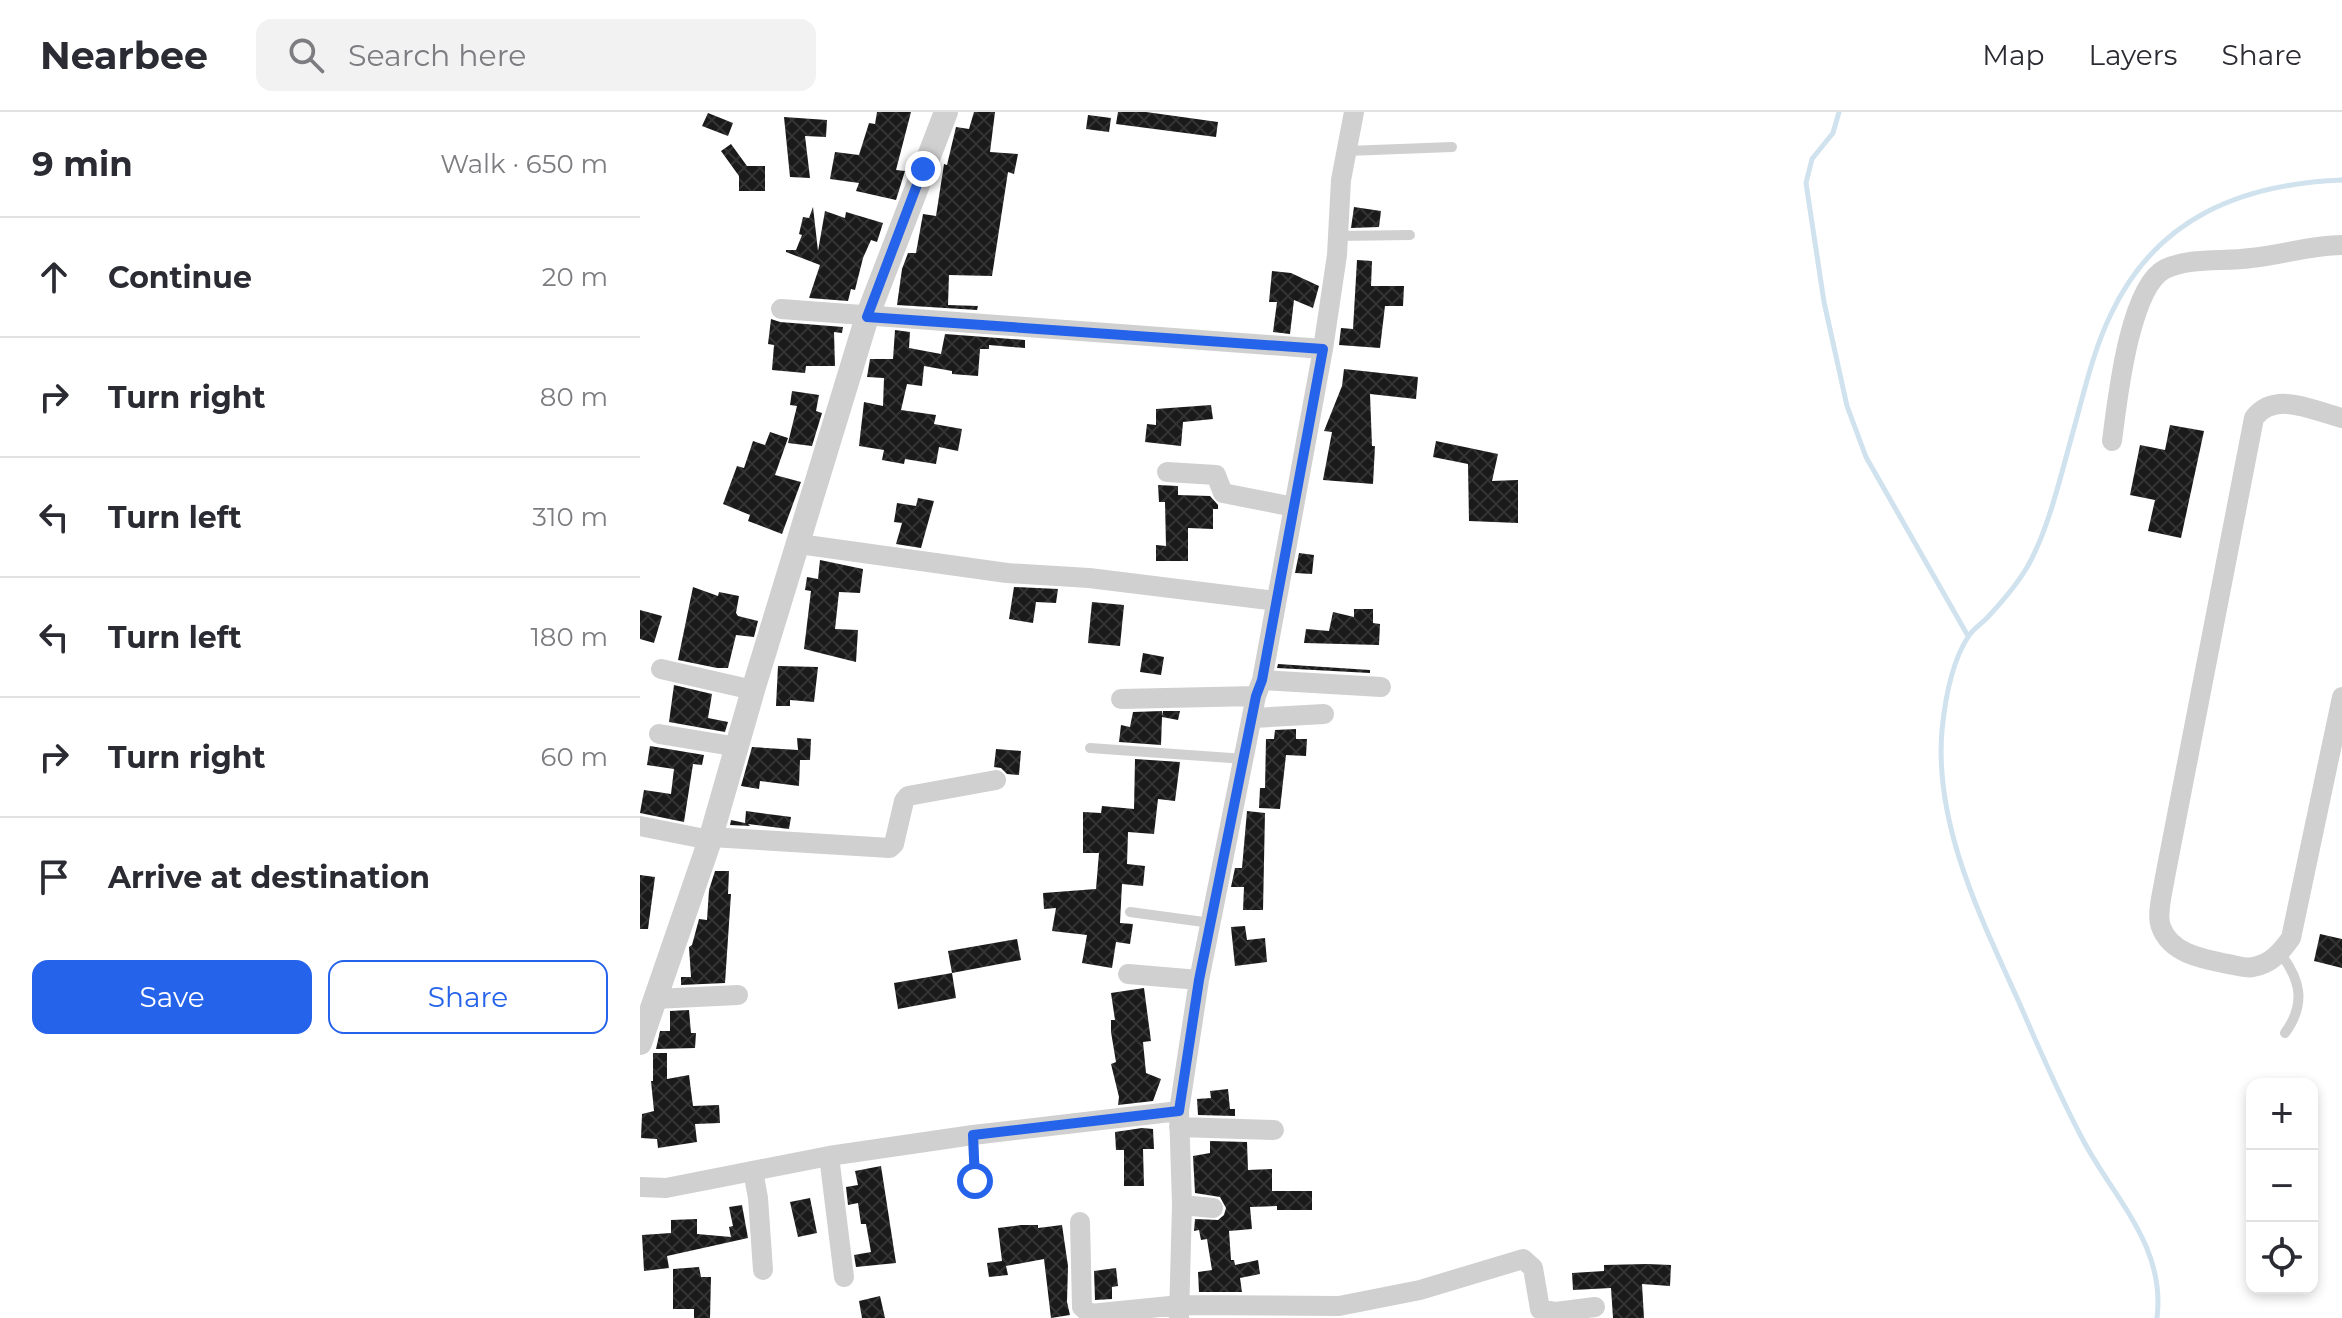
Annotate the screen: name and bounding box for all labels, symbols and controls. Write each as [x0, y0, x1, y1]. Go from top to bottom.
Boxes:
search box [256, 19, 816, 91]
text: Nearbee [40, 32, 208, 79]
icon: search [284, 33, 328, 77]
text: Search here [348, 37, 526, 74]
text: Map [1982, 38, 2045, 72]
text: Layers [2089, 38, 2178, 72]
text: Share [2222, 38, 2302, 72]
text: 9 min [32, 143, 133, 185]
text: Walk · 650 m [440, 148, 608, 180]
route end [905, 151, 941, 187]
icon: ahead [32, 255, 76, 299]
text: Continue [108, 259, 252, 296]
text: 20 m [542, 261, 608, 293]
icon: right [32, 375, 76, 419]
text: Turn right [108, 379, 265, 416]
text: 80 m [540, 381, 608, 413]
icon: left [32, 495, 76, 539]
text: Turn left [108, 499, 241, 536]
text: 310 m [532, 501, 608, 533]
icon: left [32, 615, 76, 659]
text: Turn left [108, 619, 241, 656]
text: 180 m [530, 621, 608, 653]
icon: right [32, 735, 76, 779]
text: Turn right [108, 739, 265, 776]
text: 60 m [541, 741, 608, 773]
icon: arrive [32, 855, 76, 899]
text: Arrive at destination [108, 859, 430, 896]
button: Save [32, 960, 312, 1034]
button: Share [328, 960, 608, 1034]
map controls [2246, 1078, 2318, 1294]
button: + [2246, 1078, 2318, 1150]
button: − [2246, 1150, 2318, 1222]
route start [957, 1163, 993, 1199]
button: locate [2246, 1222, 2318, 1294]

